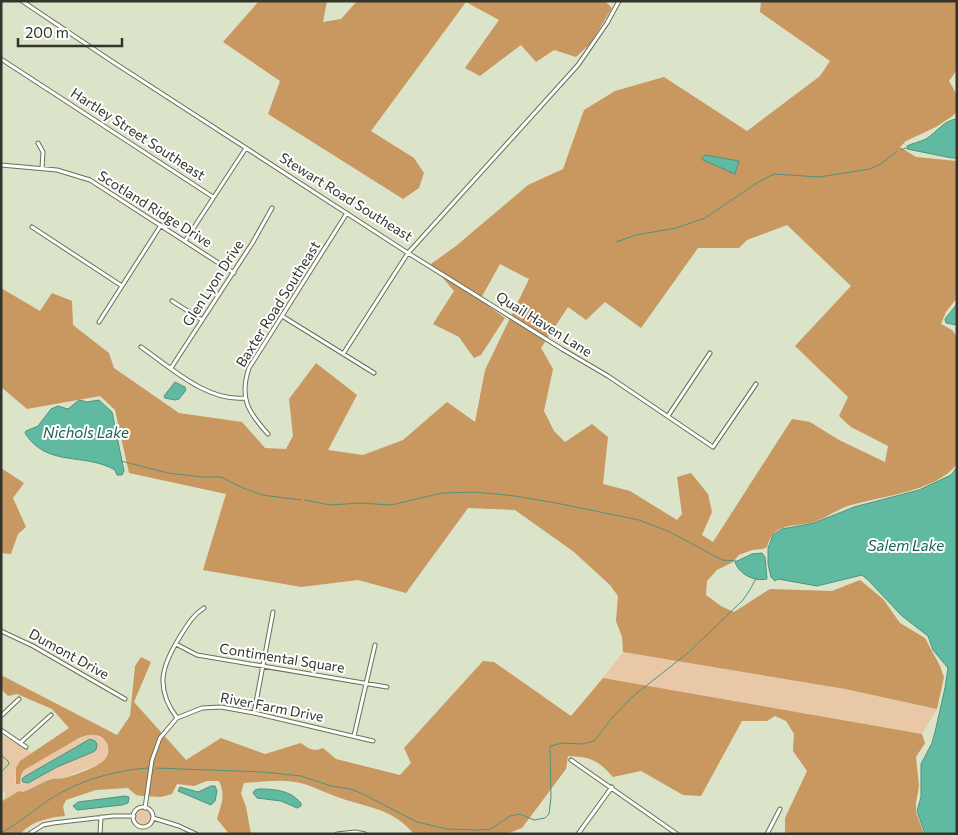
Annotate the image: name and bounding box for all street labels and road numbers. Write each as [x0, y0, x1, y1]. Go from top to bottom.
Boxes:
street label: Hartley Street Southeast [68, 84, 209, 184]
street label: Stewart Road Southeast [277, 149, 416, 245]
street label: Scotland Ridge Drive [95, 167, 215, 251]
street label: Glen Lyon Drive [178, 236, 247, 329]
street label: Baxter Road Southeast [232, 237, 323, 370]
street label: Quail Haven Lane [493, 287, 595, 360]
street label: Dumont Drive [26, 625, 112, 683]
street label: Contimental Square [218, 639, 346, 676]
street label: River Farm Drive [219, 688, 325, 725]

